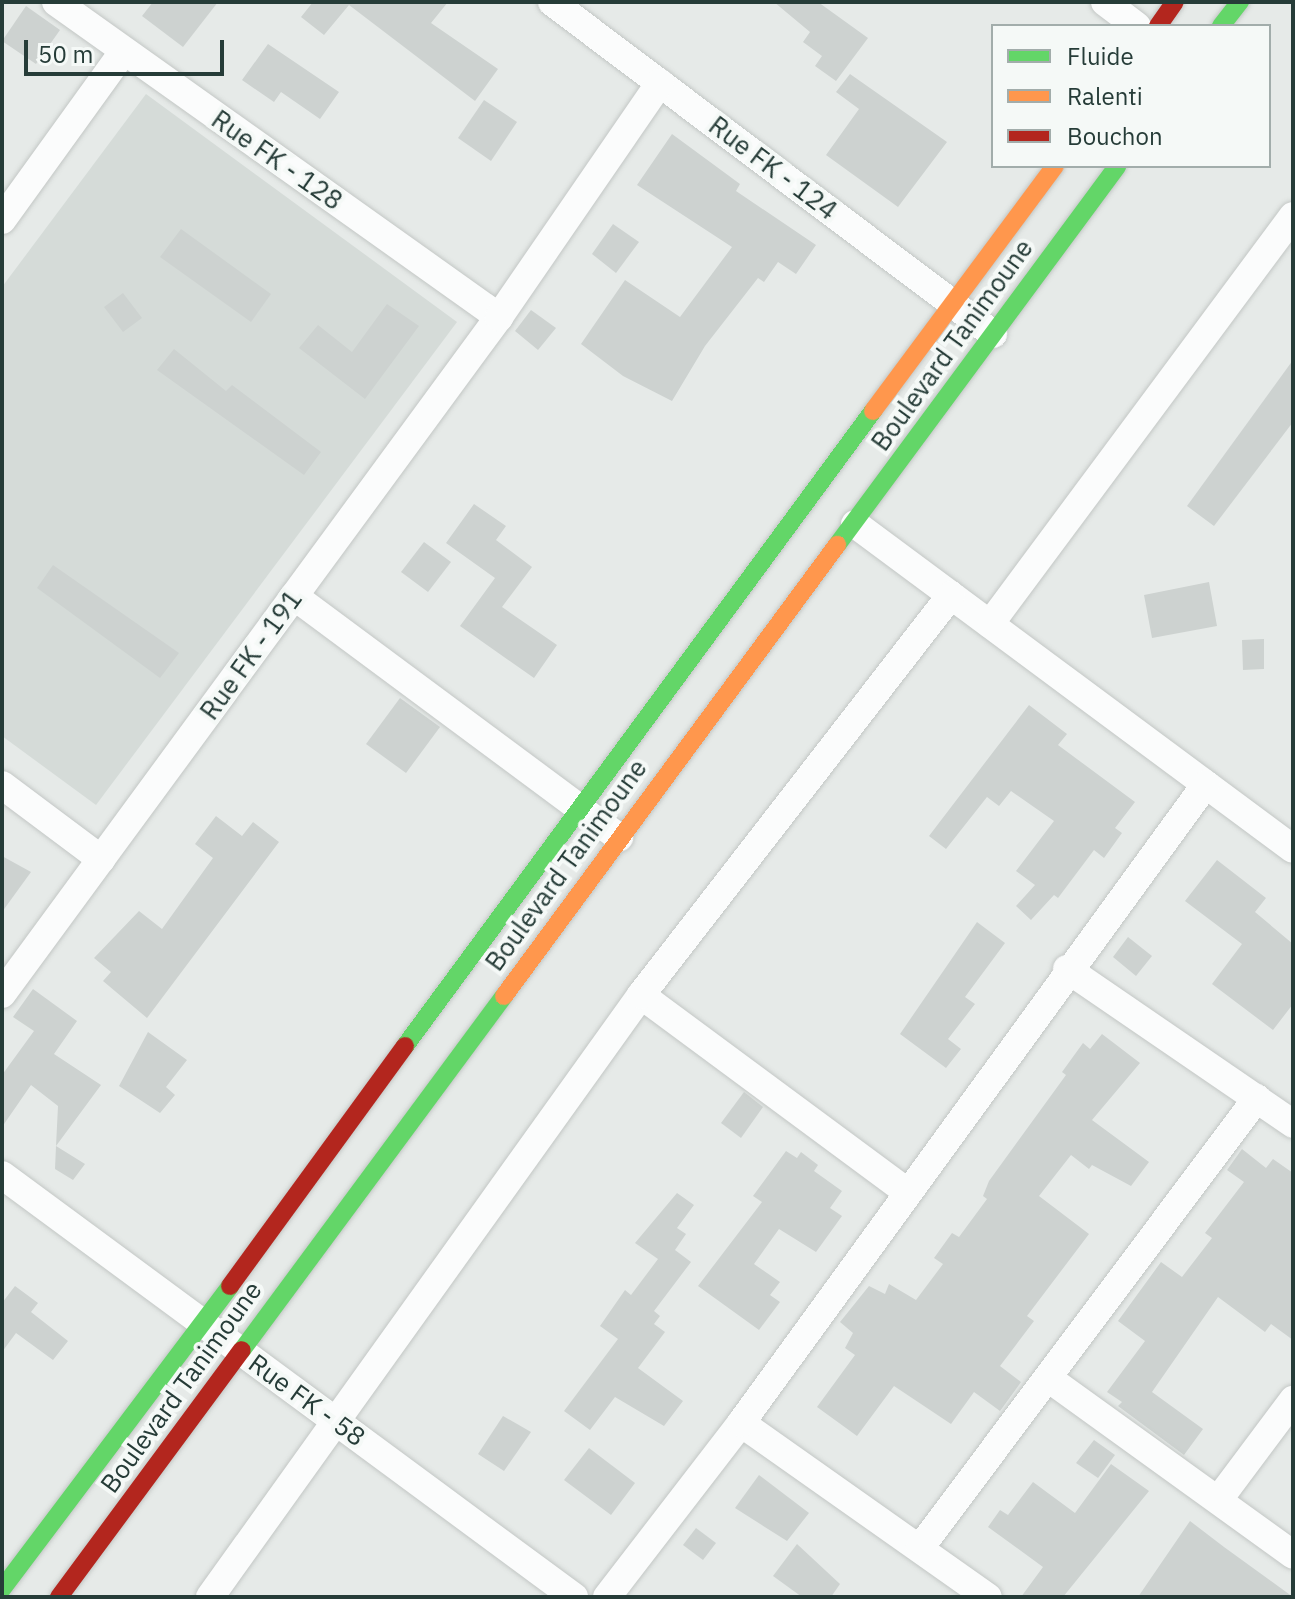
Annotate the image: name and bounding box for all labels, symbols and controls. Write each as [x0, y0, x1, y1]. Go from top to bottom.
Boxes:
scale bar [28, 24, 228, 74]
legend [991, 24, 1271, 168]
text: 50 m [38, 38, 93, 70]
text: Fluide [1067, 40, 1134, 72]
text: Ralenti [1067, 80, 1143, 112]
street label: Rue FK - 128 [206, 104, 348, 216]
street label: Rue FK - 124 [703, 110, 843, 226]
text: Bouchon [1067, 120, 1163, 152]
street label: Boulevard Tanimoune [865, 233, 1039, 457]
street label: Rue FK - 191 [194, 584, 308, 726]
street label: Boulevard Tanimoune [479, 753, 653, 977]
street label: Boulevard Tanimoune [94, 1275, 268, 1499]
street label: Rue FK - 58 [243, 1347, 371, 1453]

